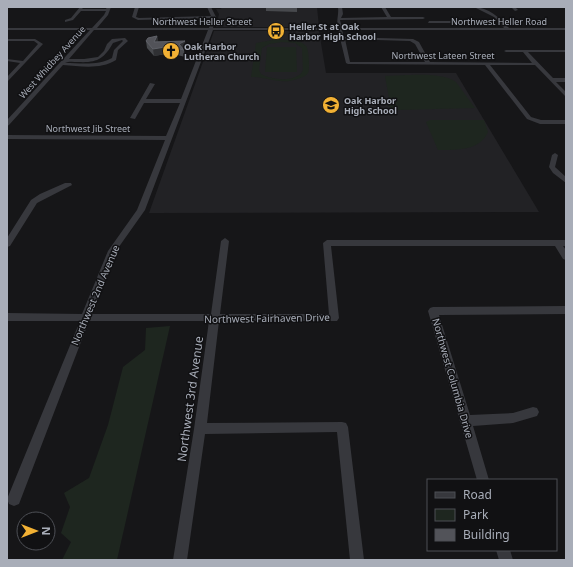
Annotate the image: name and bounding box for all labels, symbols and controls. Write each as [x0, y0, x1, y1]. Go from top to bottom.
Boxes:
street label: Northwest Heller Street [152, 15, 253, 28]
street label: Northwest Heller Road [451, 15, 547, 28]
place label: Heller St at Oak Harbor High School [289, 20, 376, 43]
bus stop icon: Heller St at Oak Harbor High School [266, 21, 286, 41]
street label: West Whidbey Avenue [16, 23, 88, 101]
place label: Oak Harbor Lutheran Church [184, 40, 259, 63]
church icon: Oak Harbor Lutheran Church [161, 41, 181, 61]
street label: Northwest Lateen Street [391, 49, 495, 62]
place label: Oak Harbor High School [344, 94, 397, 117]
school or university icon: Oak Harbor High School [321, 95, 341, 115]
street label: Northwest Jib Street [46, 122, 131, 135]
street label: Northwest 2nd Avenue [67, 242, 123, 347]
street label: Northwest Fairhaven Drive [204, 310, 330, 326]
street label: Northwest Columbia Drive [429, 316, 477, 440]
street label: Northwest 3rd Avenue [173, 335, 207, 463]
legend [427, 479, 557, 551]
text: Road [463, 486, 492, 503]
text: Park [463, 506, 489, 523]
north arrow [16, 511, 56, 551]
text: Building [463, 526, 510, 543]
text: N [39, 527, 54, 535]

